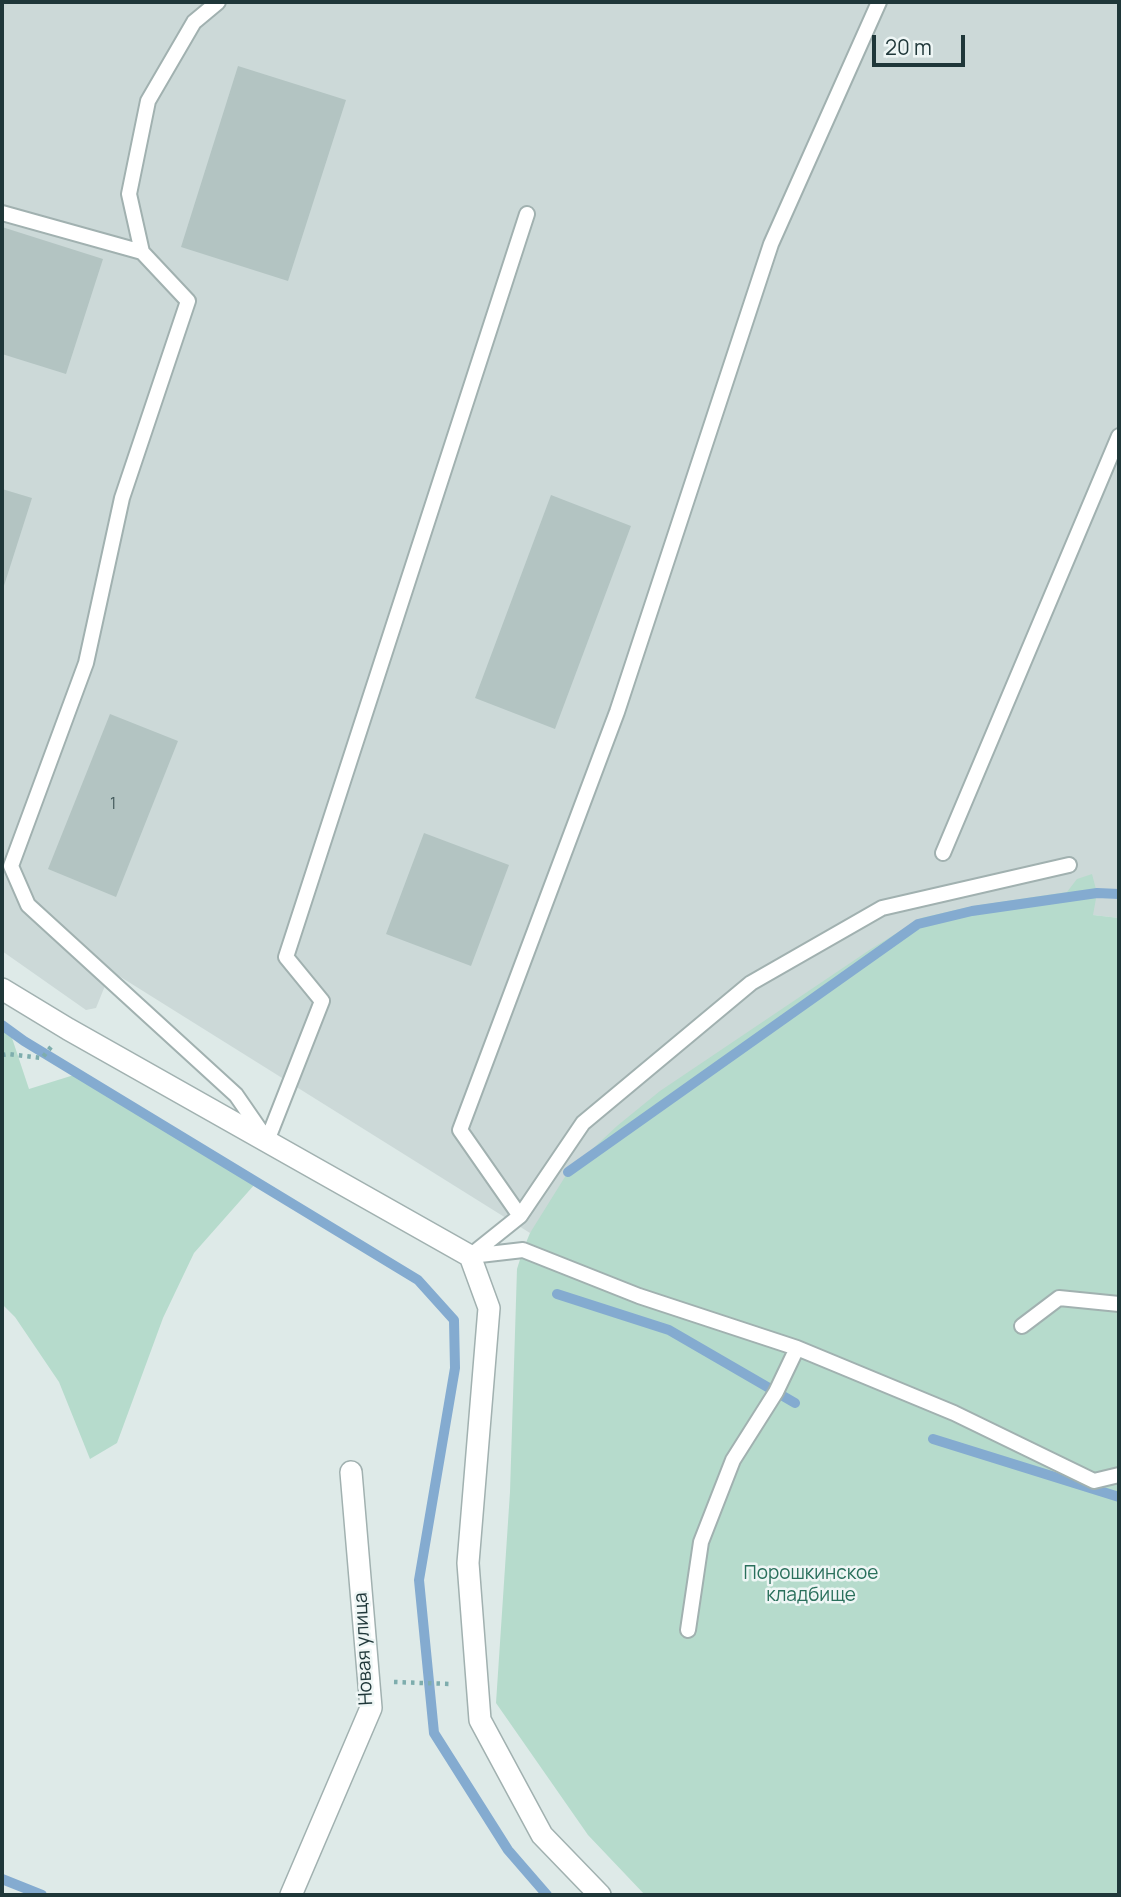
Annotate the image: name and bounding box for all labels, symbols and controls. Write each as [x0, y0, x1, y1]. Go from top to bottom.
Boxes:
scale bar [876, 21, 969, 65]
text: 20 m [885, 33, 932, 61]
house number: 1 [110, 795, 116, 815]
park label: Порошкинское кладбище [744, 1563, 878, 1607]
street label: Новая улица [350, 1592, 378, 1706]

